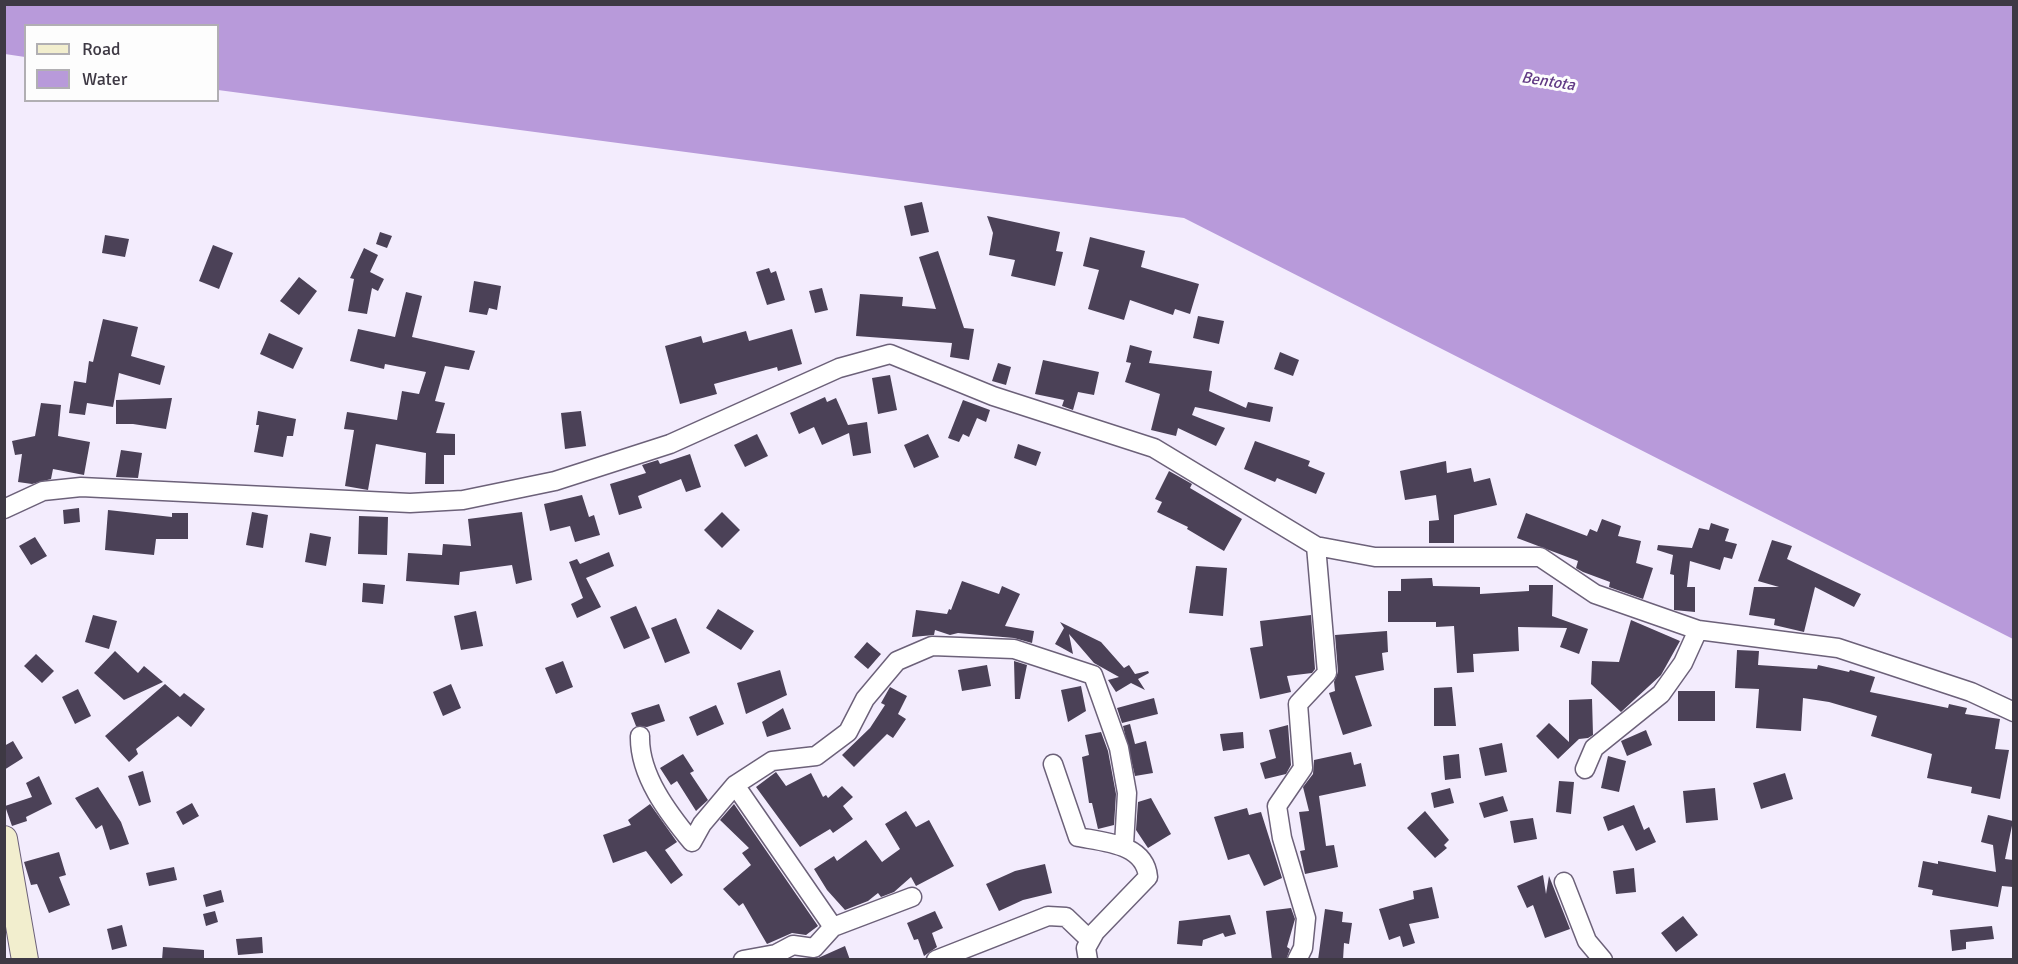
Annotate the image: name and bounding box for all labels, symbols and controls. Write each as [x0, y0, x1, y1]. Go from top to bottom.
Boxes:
legend [24, 24, 219, 102]
text: Road [82, 38, 121, 60]
text: Water [82, 68, 127, 90]
water label: Bentota [1520, 68, 1576, 96]

